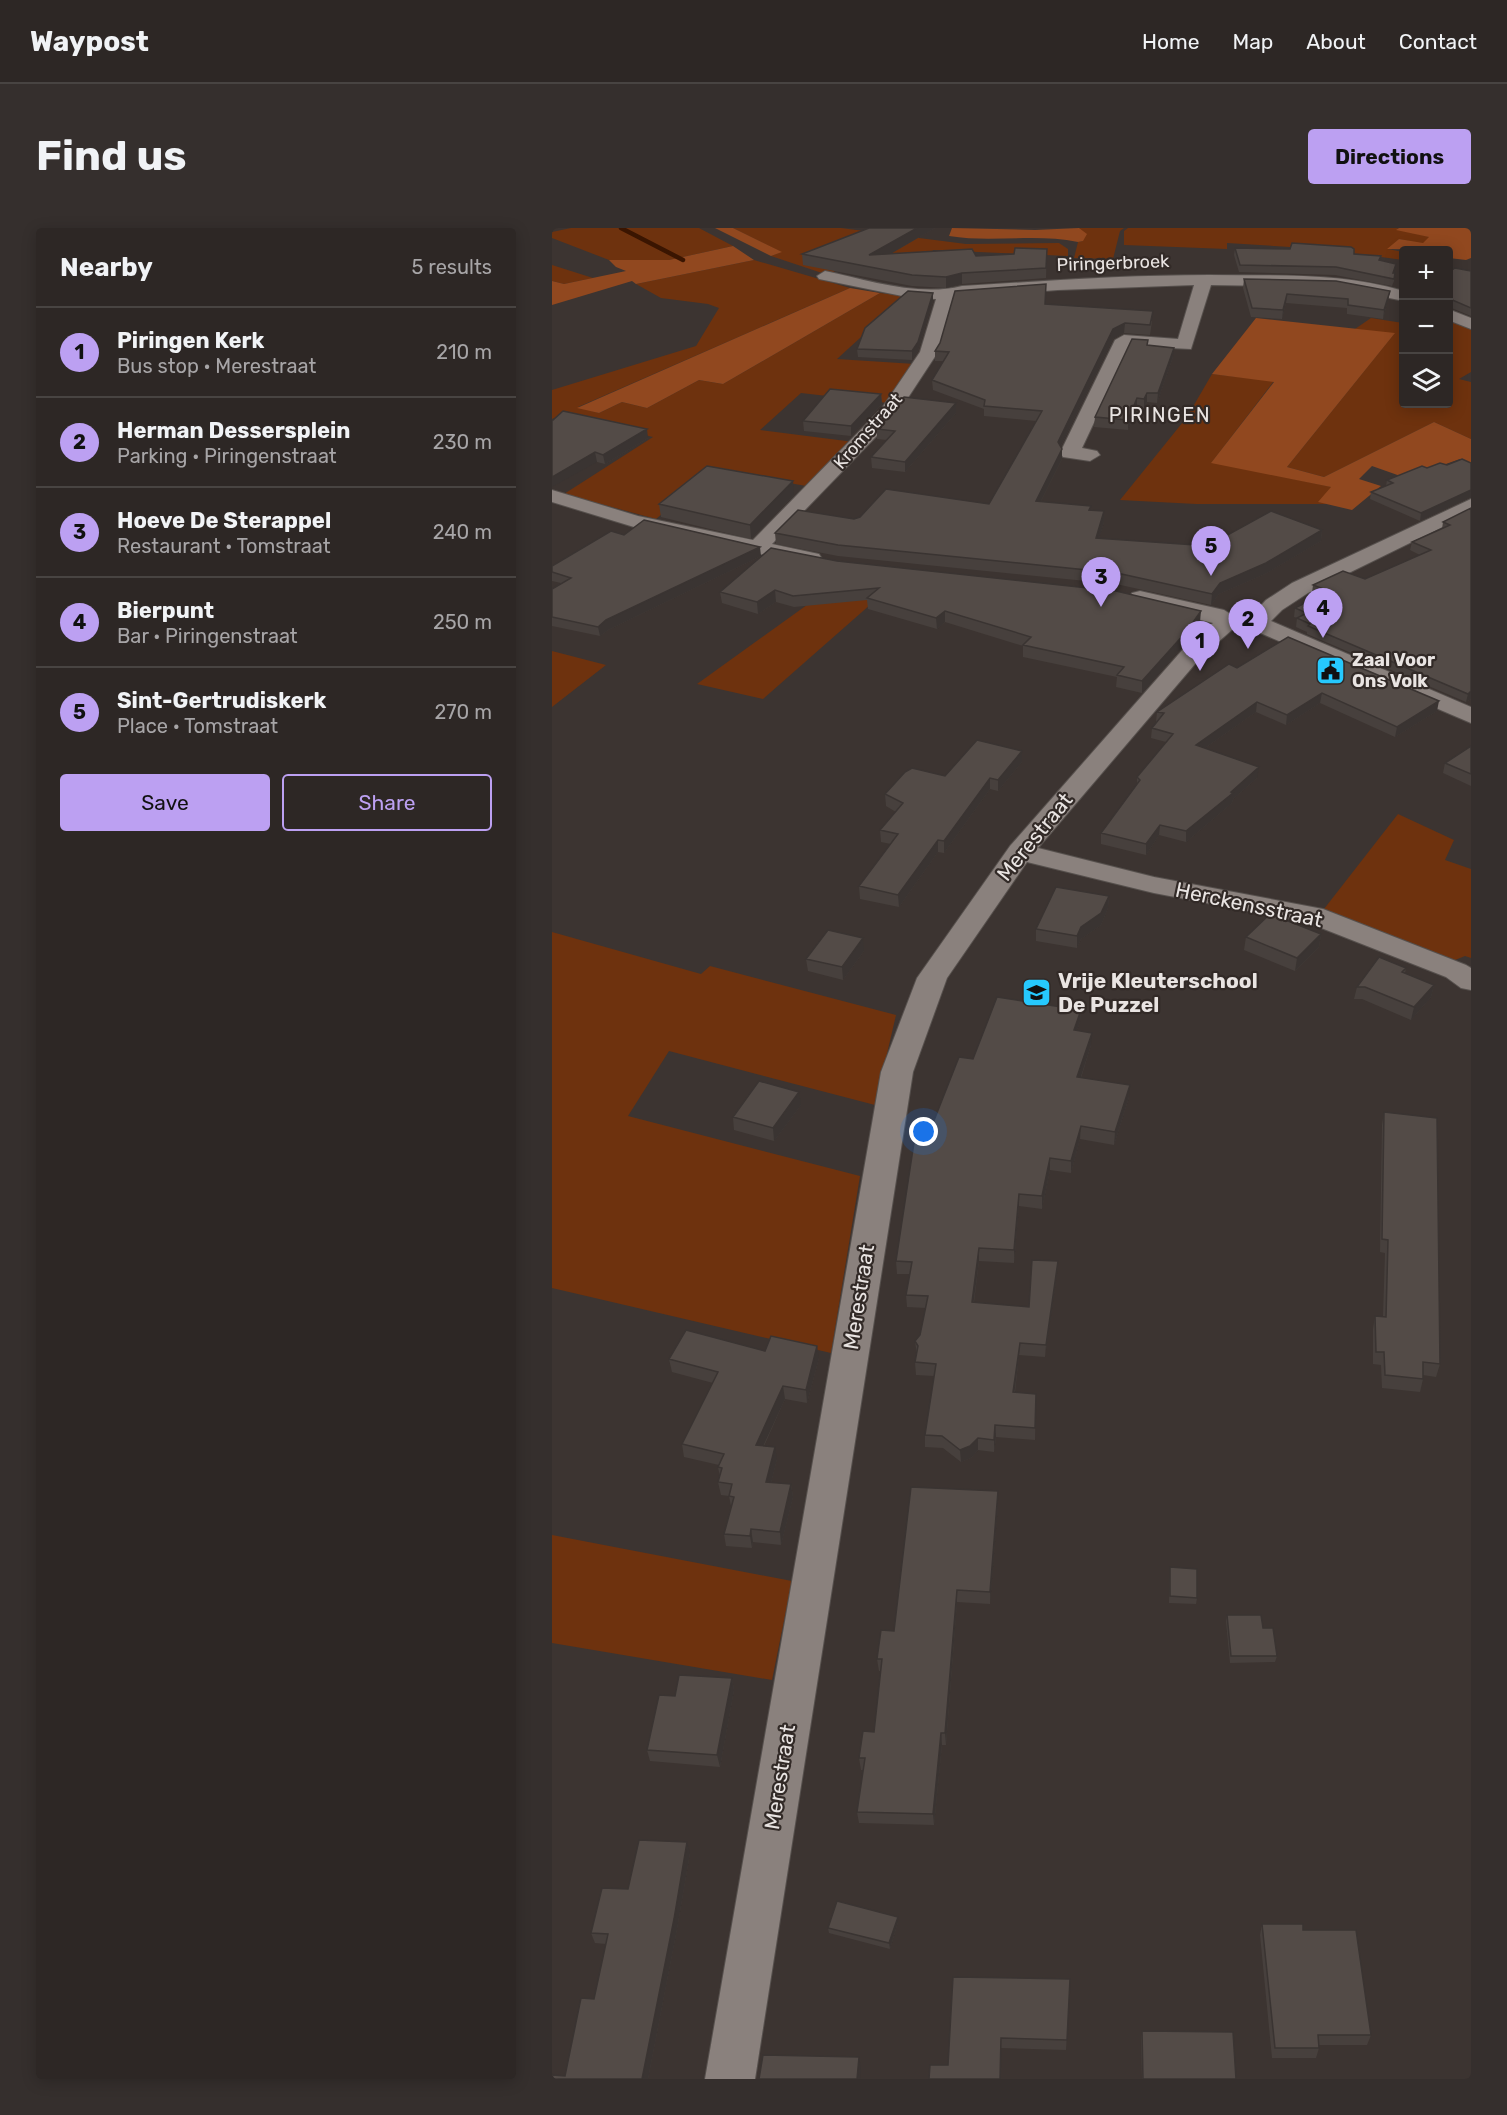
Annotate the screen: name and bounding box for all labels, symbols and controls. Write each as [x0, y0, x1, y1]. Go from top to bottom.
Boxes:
text: Waypost [30, 25, 149, 58]
text: Home [1142, 29, 1199, 54]
text: Map [1232, 29, 1273, 54]
text: About [1306, 29, 1366, 54]
text: Contact [1399, 29, 1477, 54]
button: Directions [1308, 129, 1471, 184]
text: Find us [36, 131, 187, 181]
map controls [1399, 246, 1453, 408]
button: + [1399, 246, 1453, 300]
street label: Piringerbroek [1056, 250, 1170, 276]
text: Nearby [60, 252, 153, 283]
text: 5 results [411, 255, 492, 279]
button: − [1399, 300, 1453, 354]
text: Piringen Kerk [117, 327, 264, 354]
text: 1 [75, 340, 84, 364]
text: 210 m [436, 340, 492, 364]
text: Bus stop · Merestraat [117, 354, 316, 378]
button: layers [1399, 354, 1453, 408]
street label: Kromstraat [829, 388, 907, 474]
district label: PIRINGEN [1109, 403, 1211, 427]
text: Herman Dessersplein [117, 417, 350, 444]
text: 2 [73, 430, 86, 454]
text: 230 m [433, 430, 492, 454]
text: Parking · Piringenstraat [117, 444, 337, 468]
text: Hoeve De Sterappel [117, 507, 331, 534]
text: 3 [73, 520, 86, 544]
text: 240 m [433, 520, 492, 544]
pin: 5 [1192, 526, 1230, 576]
text: Restaurant · Tomstraat [117, 534, 331, 558]
pin: 3 [1082, 558, 1120, 607]
pin: 4 [1304, 588, 1342, 638]
text: Bierpunt [117, 597, 214, 624]
pin: 2 [1228, 600, 1268, 649]
text: 4 [73, 610, 86, 634]
text: 250 m [433, 610, 492, 634]
pin: 1 [1180, 622, 1220, 671]
text: Bar · Piringenstraat [117, 624, 298, 648]
place label: Zaal Voor Ons Volk [1352, 649, 1435, 692]
public building icon: Zaal Voor Ons Volk [1315, 654, 1347, 686]
text: Sint-Gertrudiskerk [117, 687, 326, 714]
text: 5 [73, 700, 86, 724]
text: 270 m [435, 700, 492, 724]
text: Place · Tomstraat [117, 714, 278, 738]
button: Save [60, 774, 270, 831]
button: Share [282, 774, 492, 831]
street label: Merestraat [992, 788, 1078, 886]
street label: Herckensstraat [1173, 877, 1325, 932]
place label: Vrije Kleuterschool De Puzzel [1058, 968, 1258, 1017]
school or university icon: Vrije Kleuterschool De Puzzel [1021, 977, 1053, 1009]
your location [909, 1117, 938, 1146]
street label: Merestraat [838, 1243, 879, 1351]
street label: Merestraat [759, 1723, 800, 1831]

